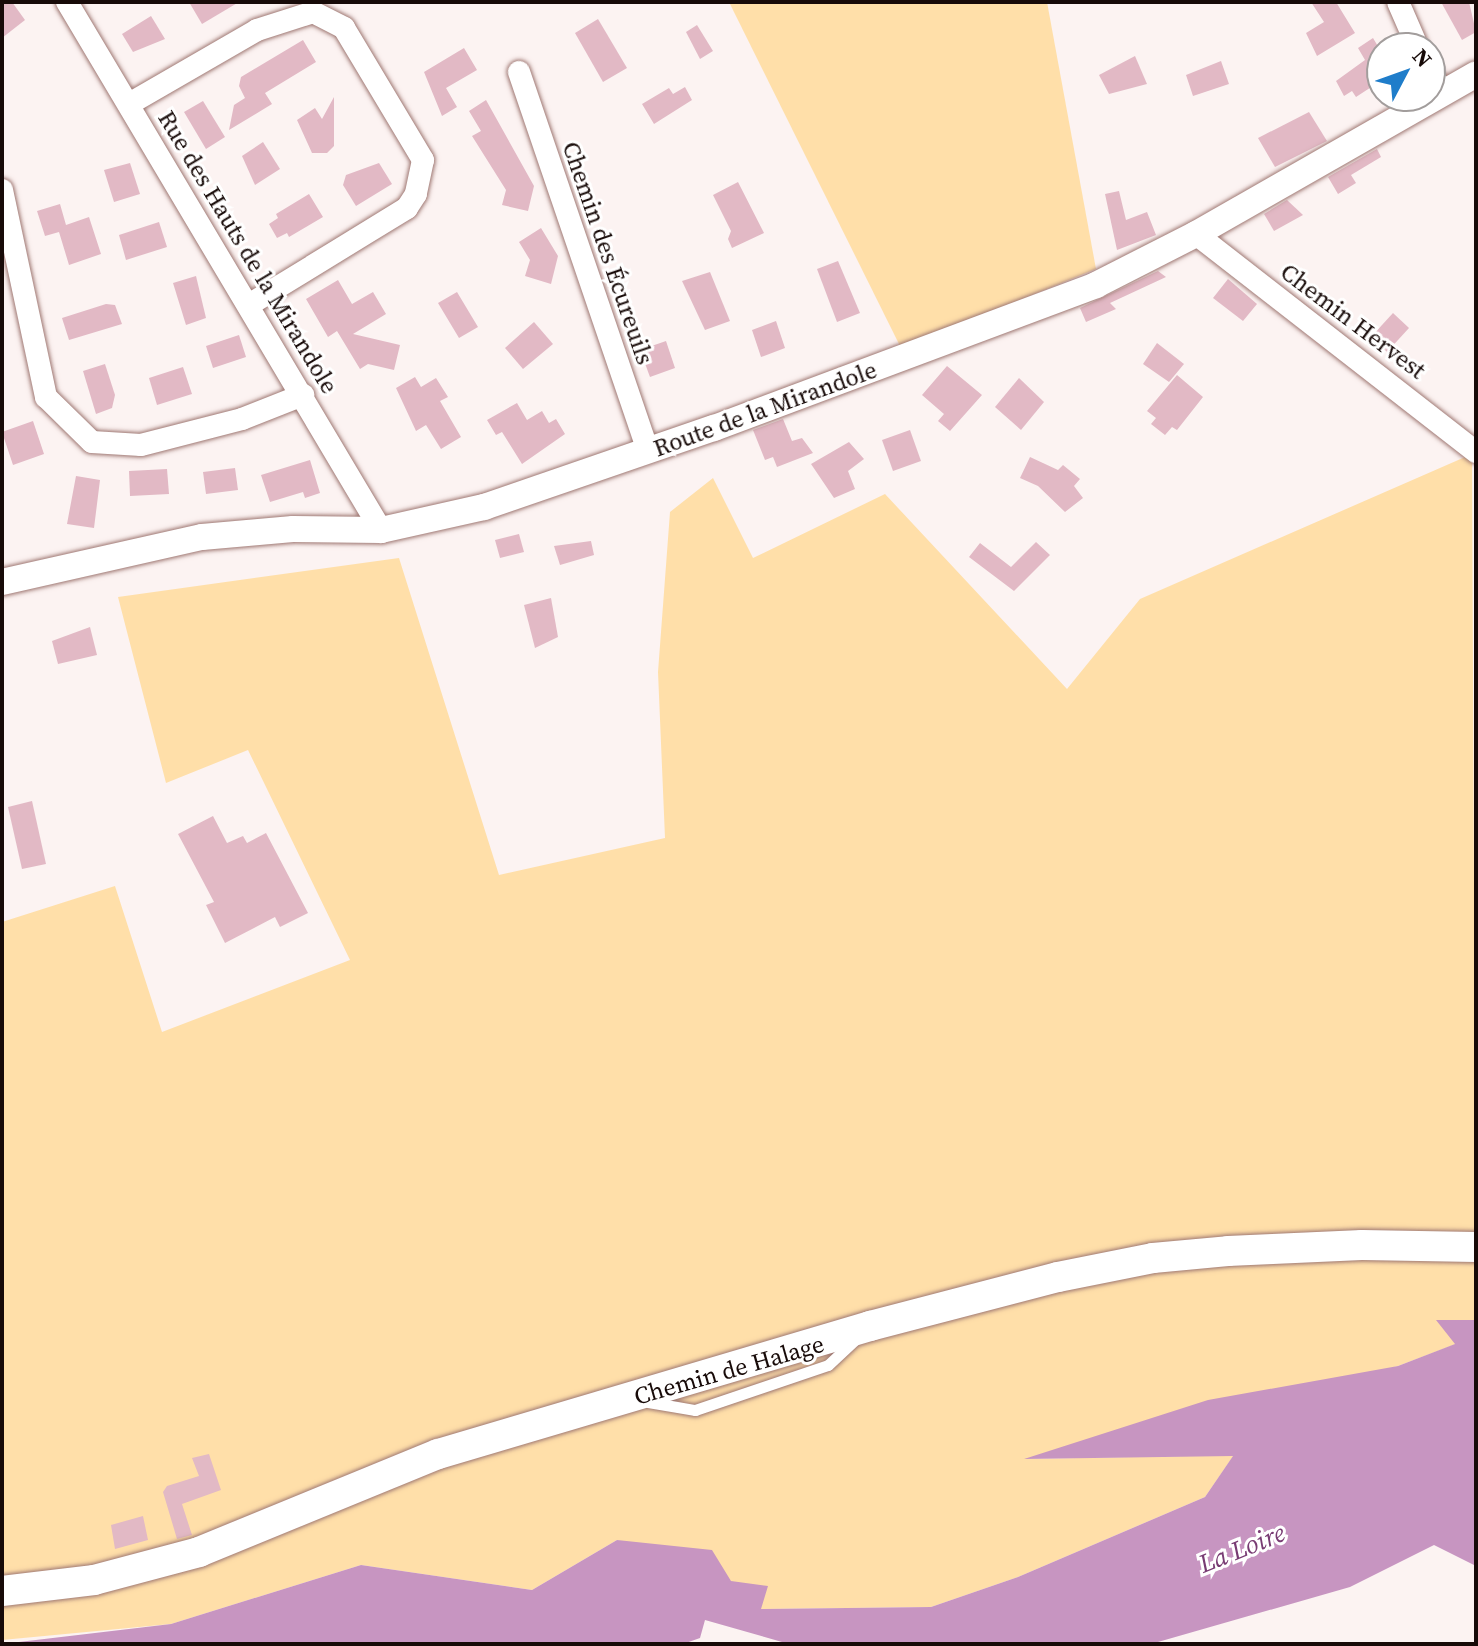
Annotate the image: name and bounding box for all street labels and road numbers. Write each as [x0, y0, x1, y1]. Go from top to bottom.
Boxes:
street label: Rue des Hauts de la Mirandole [152, 105, 344, 399]
street label: Chemin des Écureuils [556, 138, 660, 368]
street label: Chemin Hervest [1275, 257, 1431, 385]
street label: Route de la Mirandole [649, 355, 881, 463]
street label: Chemin de Halage [631, 1329, 827, 1411]

